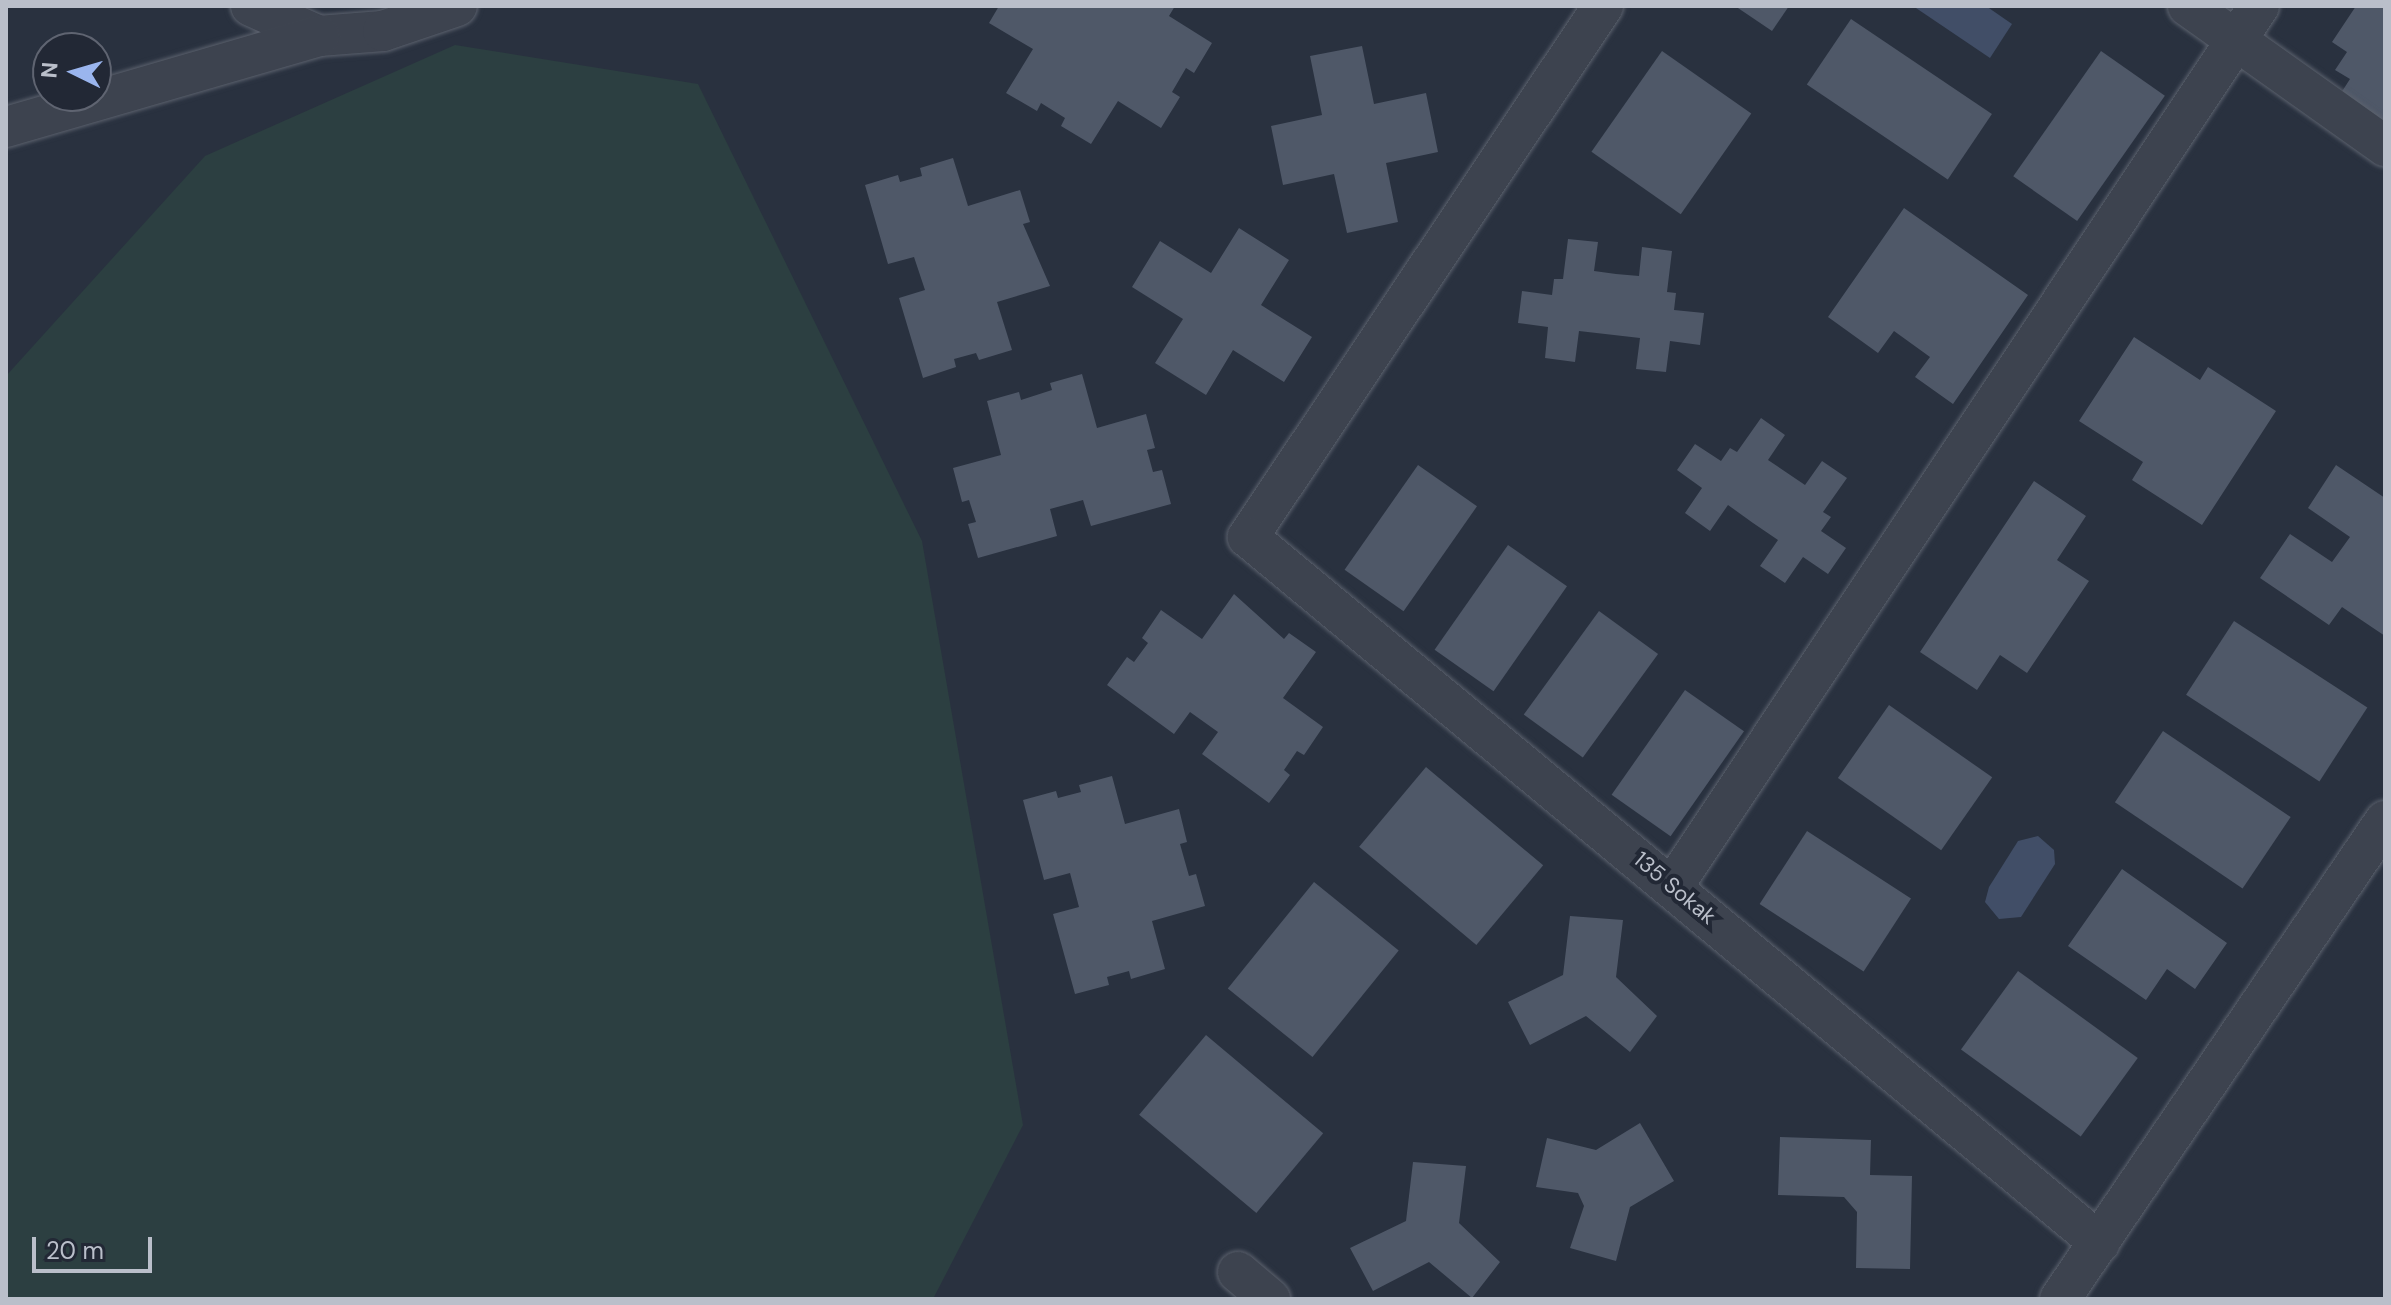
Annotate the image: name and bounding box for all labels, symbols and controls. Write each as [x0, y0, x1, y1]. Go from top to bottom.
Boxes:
north arrow [32, 32, 112, 112]
text: N [34, 61, 65, 79]
street label: 135 Sokak [1629, 846, 1721, 930]
scale bar [36, 1221, 156, 1271]
text: 20 m [46, 1235, 104, 1266]

